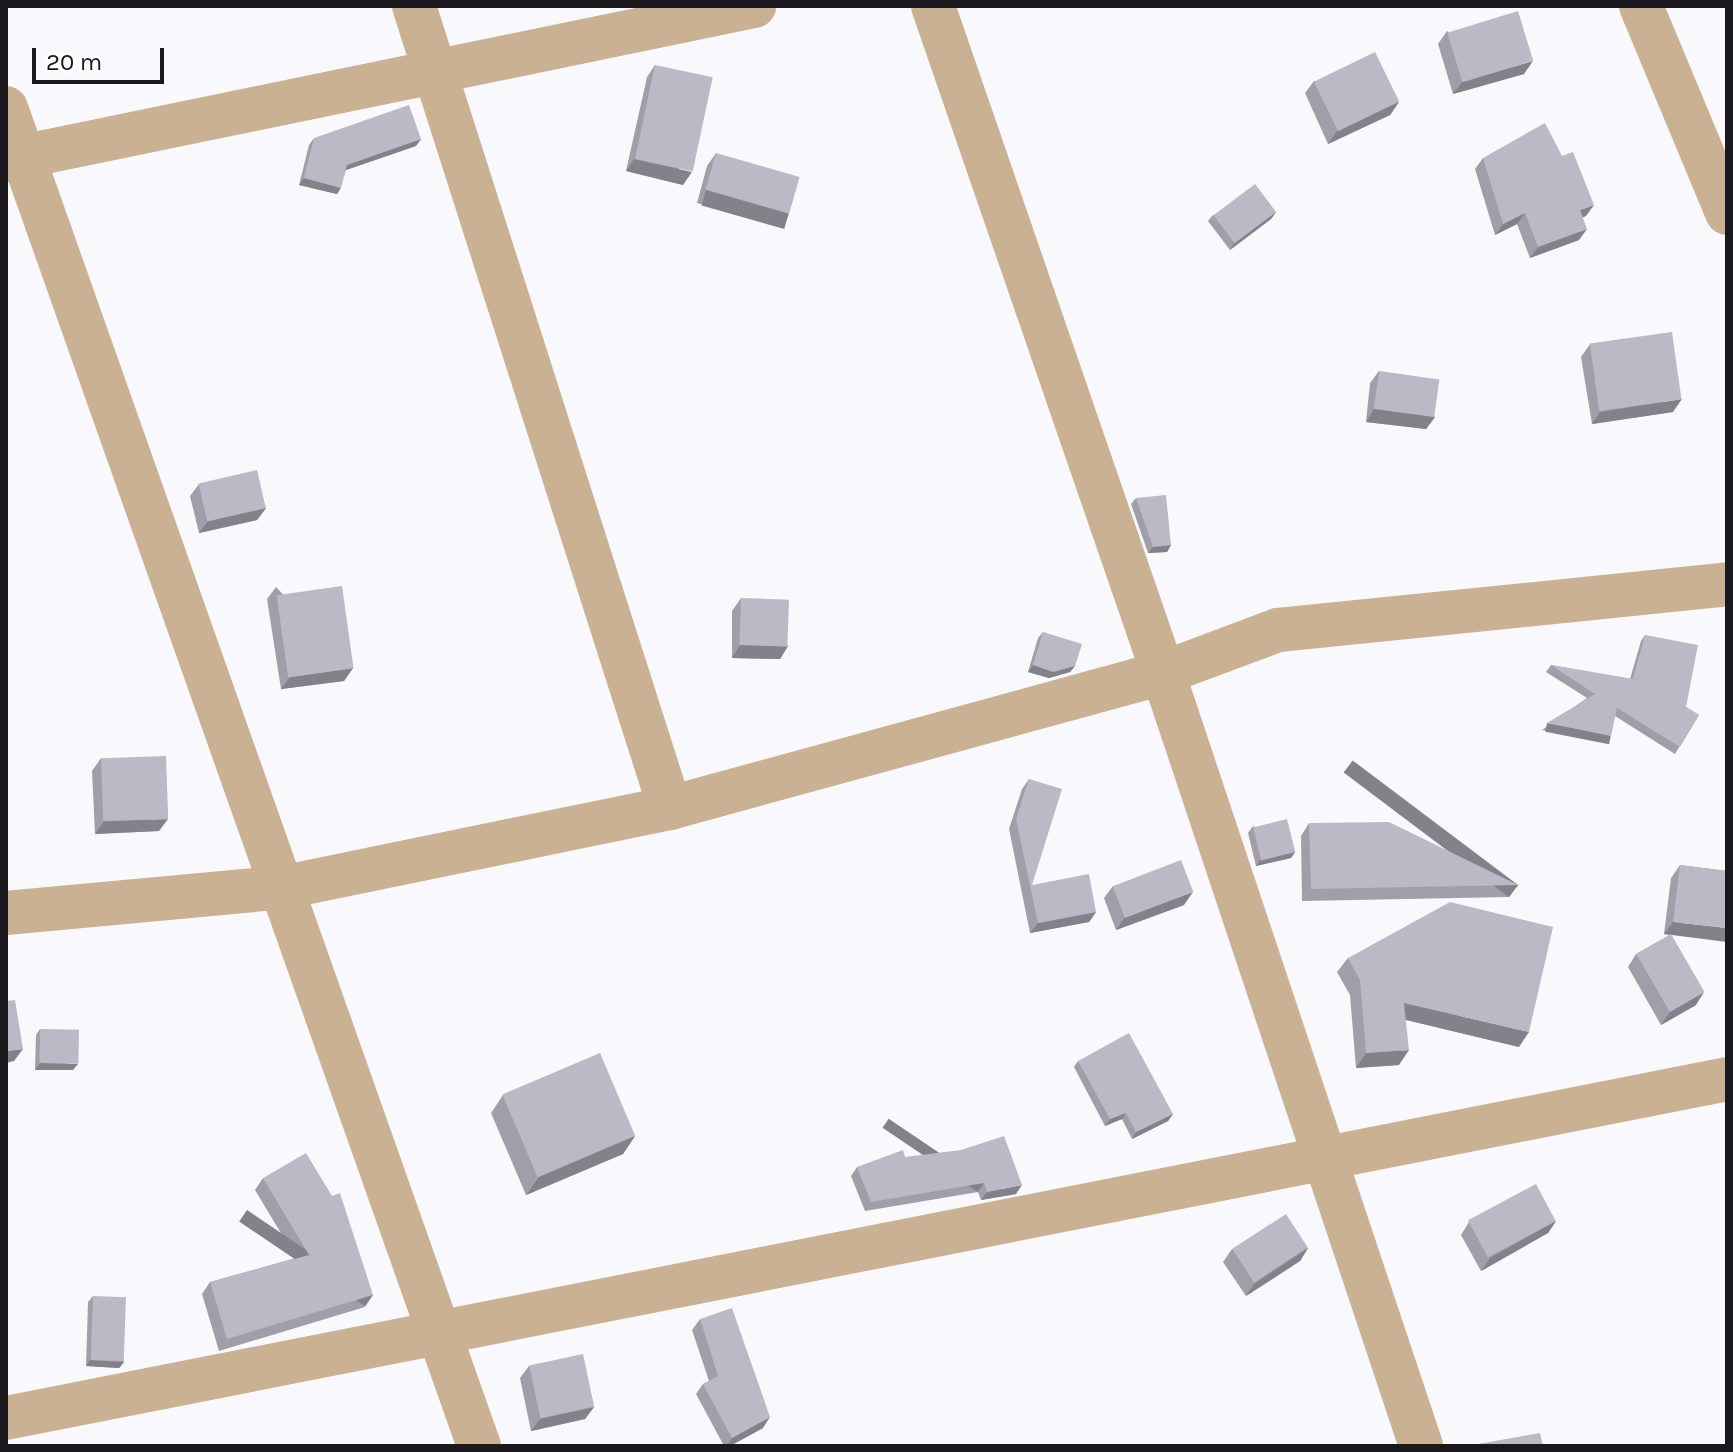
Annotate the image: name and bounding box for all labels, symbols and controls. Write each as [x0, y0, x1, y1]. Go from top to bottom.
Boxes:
scale bar [36, 32, 168, 82]
text: 20 m [46, 48, 102, 76]

